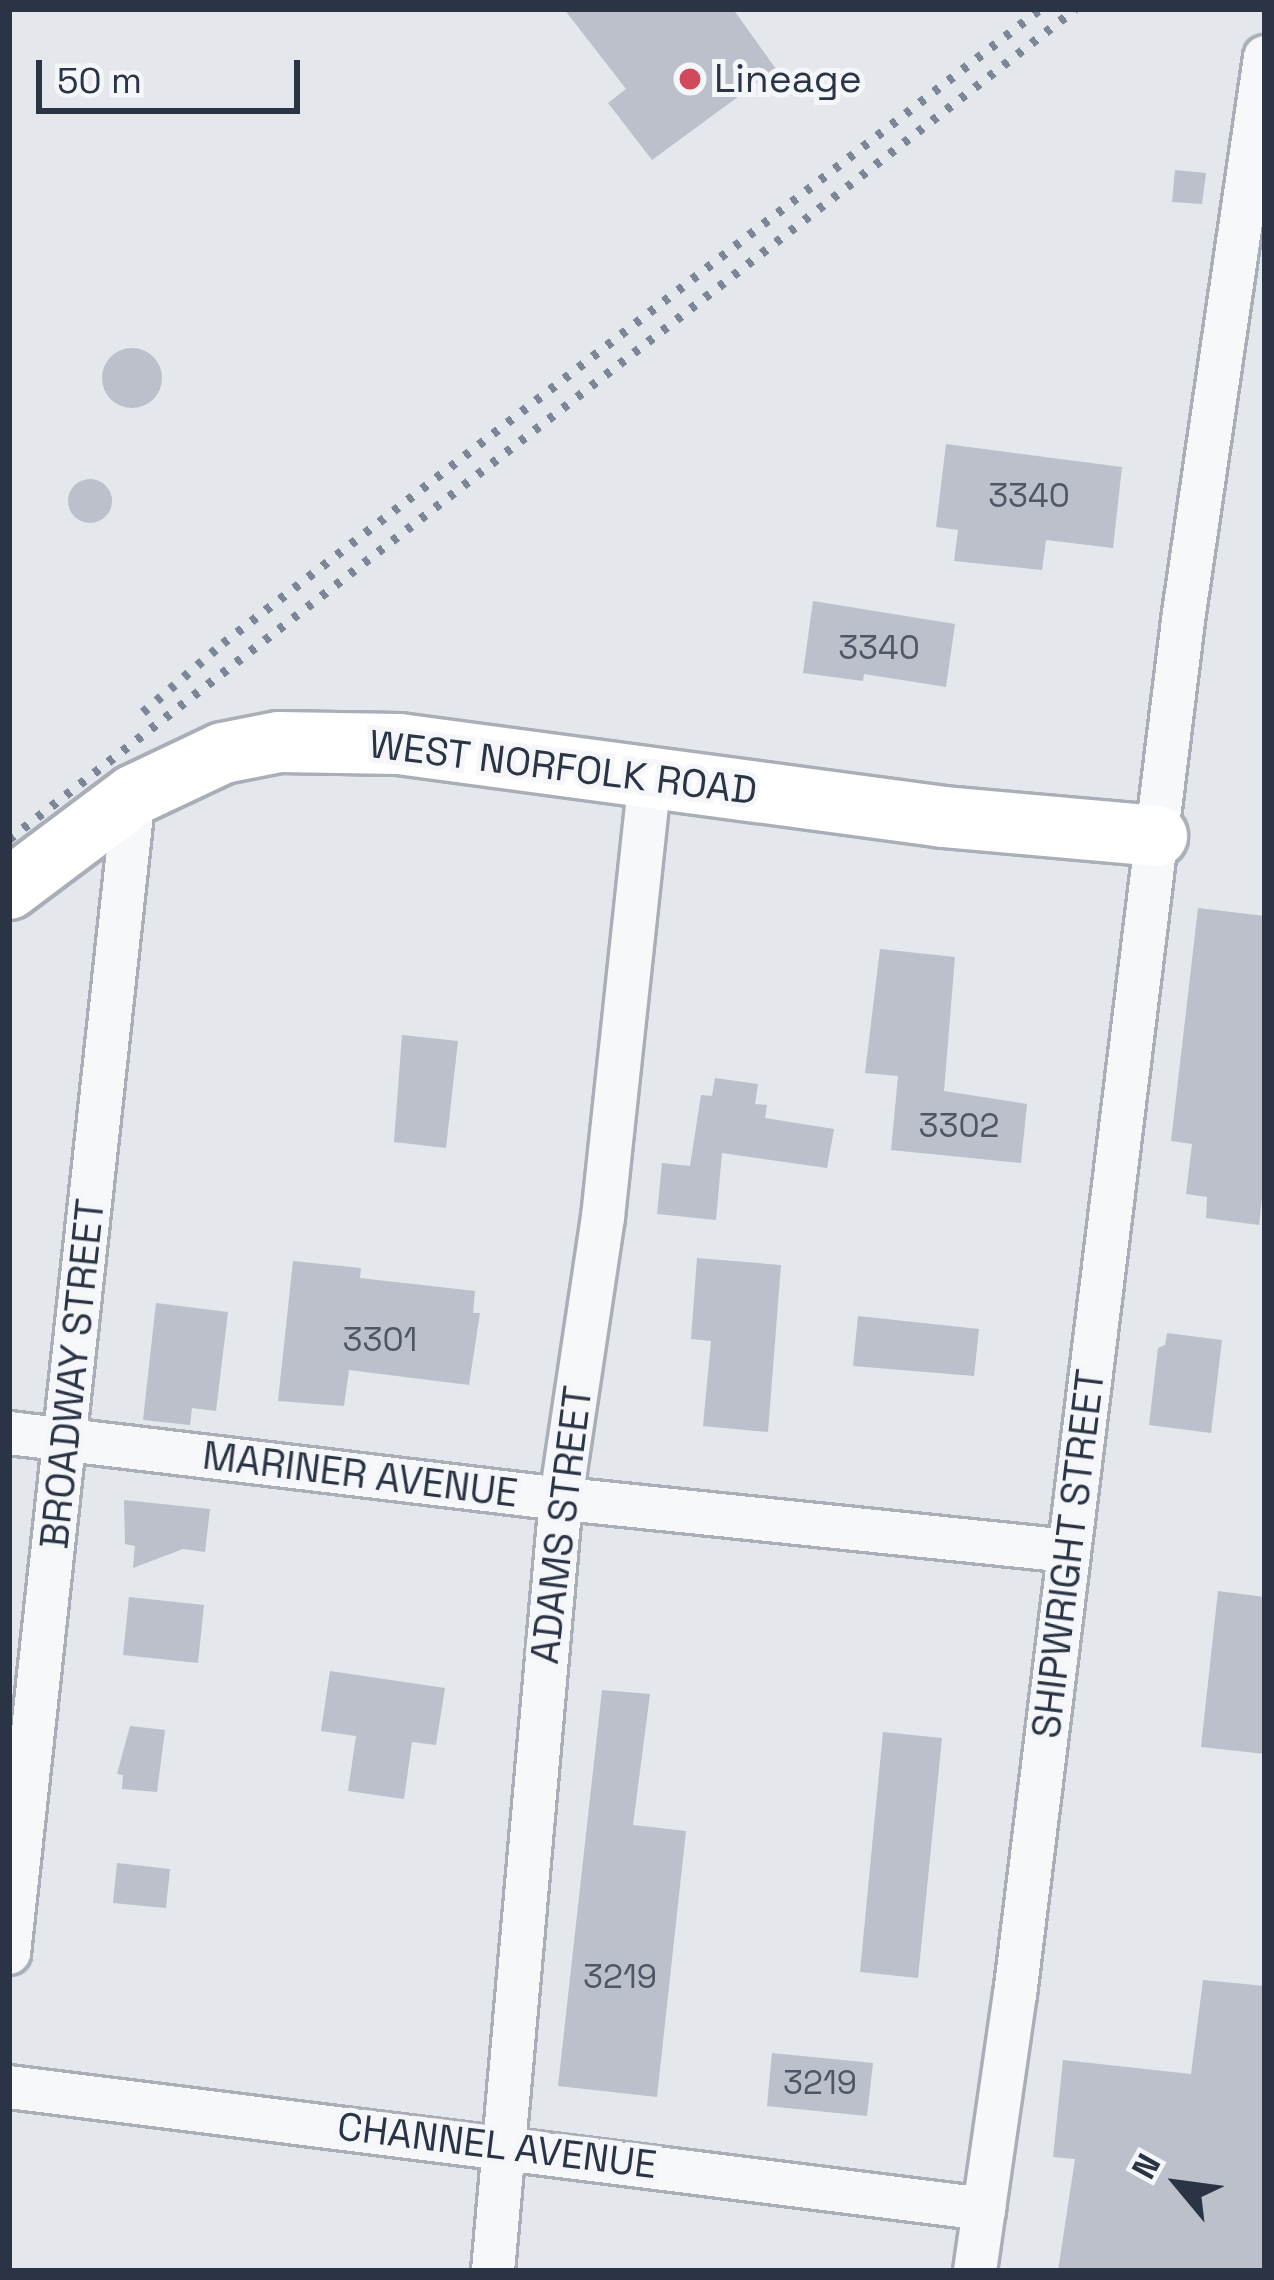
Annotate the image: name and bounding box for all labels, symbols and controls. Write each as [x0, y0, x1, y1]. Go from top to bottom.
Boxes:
scale bar [42, 36, 306, 110]
place label: Lineage [714, 56, 862, 102]
text: 50 m [57, 58, 142, 104]
marker: Lineage [677, 66, 703, 92]
house number: 3340 [988, 477, 1070, 517]
house number: 3340 [838, 629, 920, 669]
street label: WEST NORFOLK ROAD [366, 721, 760, 815]
house number: 3302 [919, 1107, 999, 1147]
street label: BROADWAY STREET [31, 1197, 115, 1551]
house number: 3301 [343, 1321, 417, 1361]
street label: SHIPWRIGHT STREET [1023, 1366, 1115, 1742]
street label: ADAMS STREET [522, 1383, 602, 1667]
street label: MARINER AVENUE [200, 1432, 520, 1518]
house number: 3219 [583, 1958, 657, 1998]
house number: 3219 [783, 2064, 857, 2104]
street label: CHANNEL AVENUE [334, 2103, 660, 2189]
north arrow [1118, 2124, 1238, 2244]
text: N [1123, 2147, 1170, 2186]

